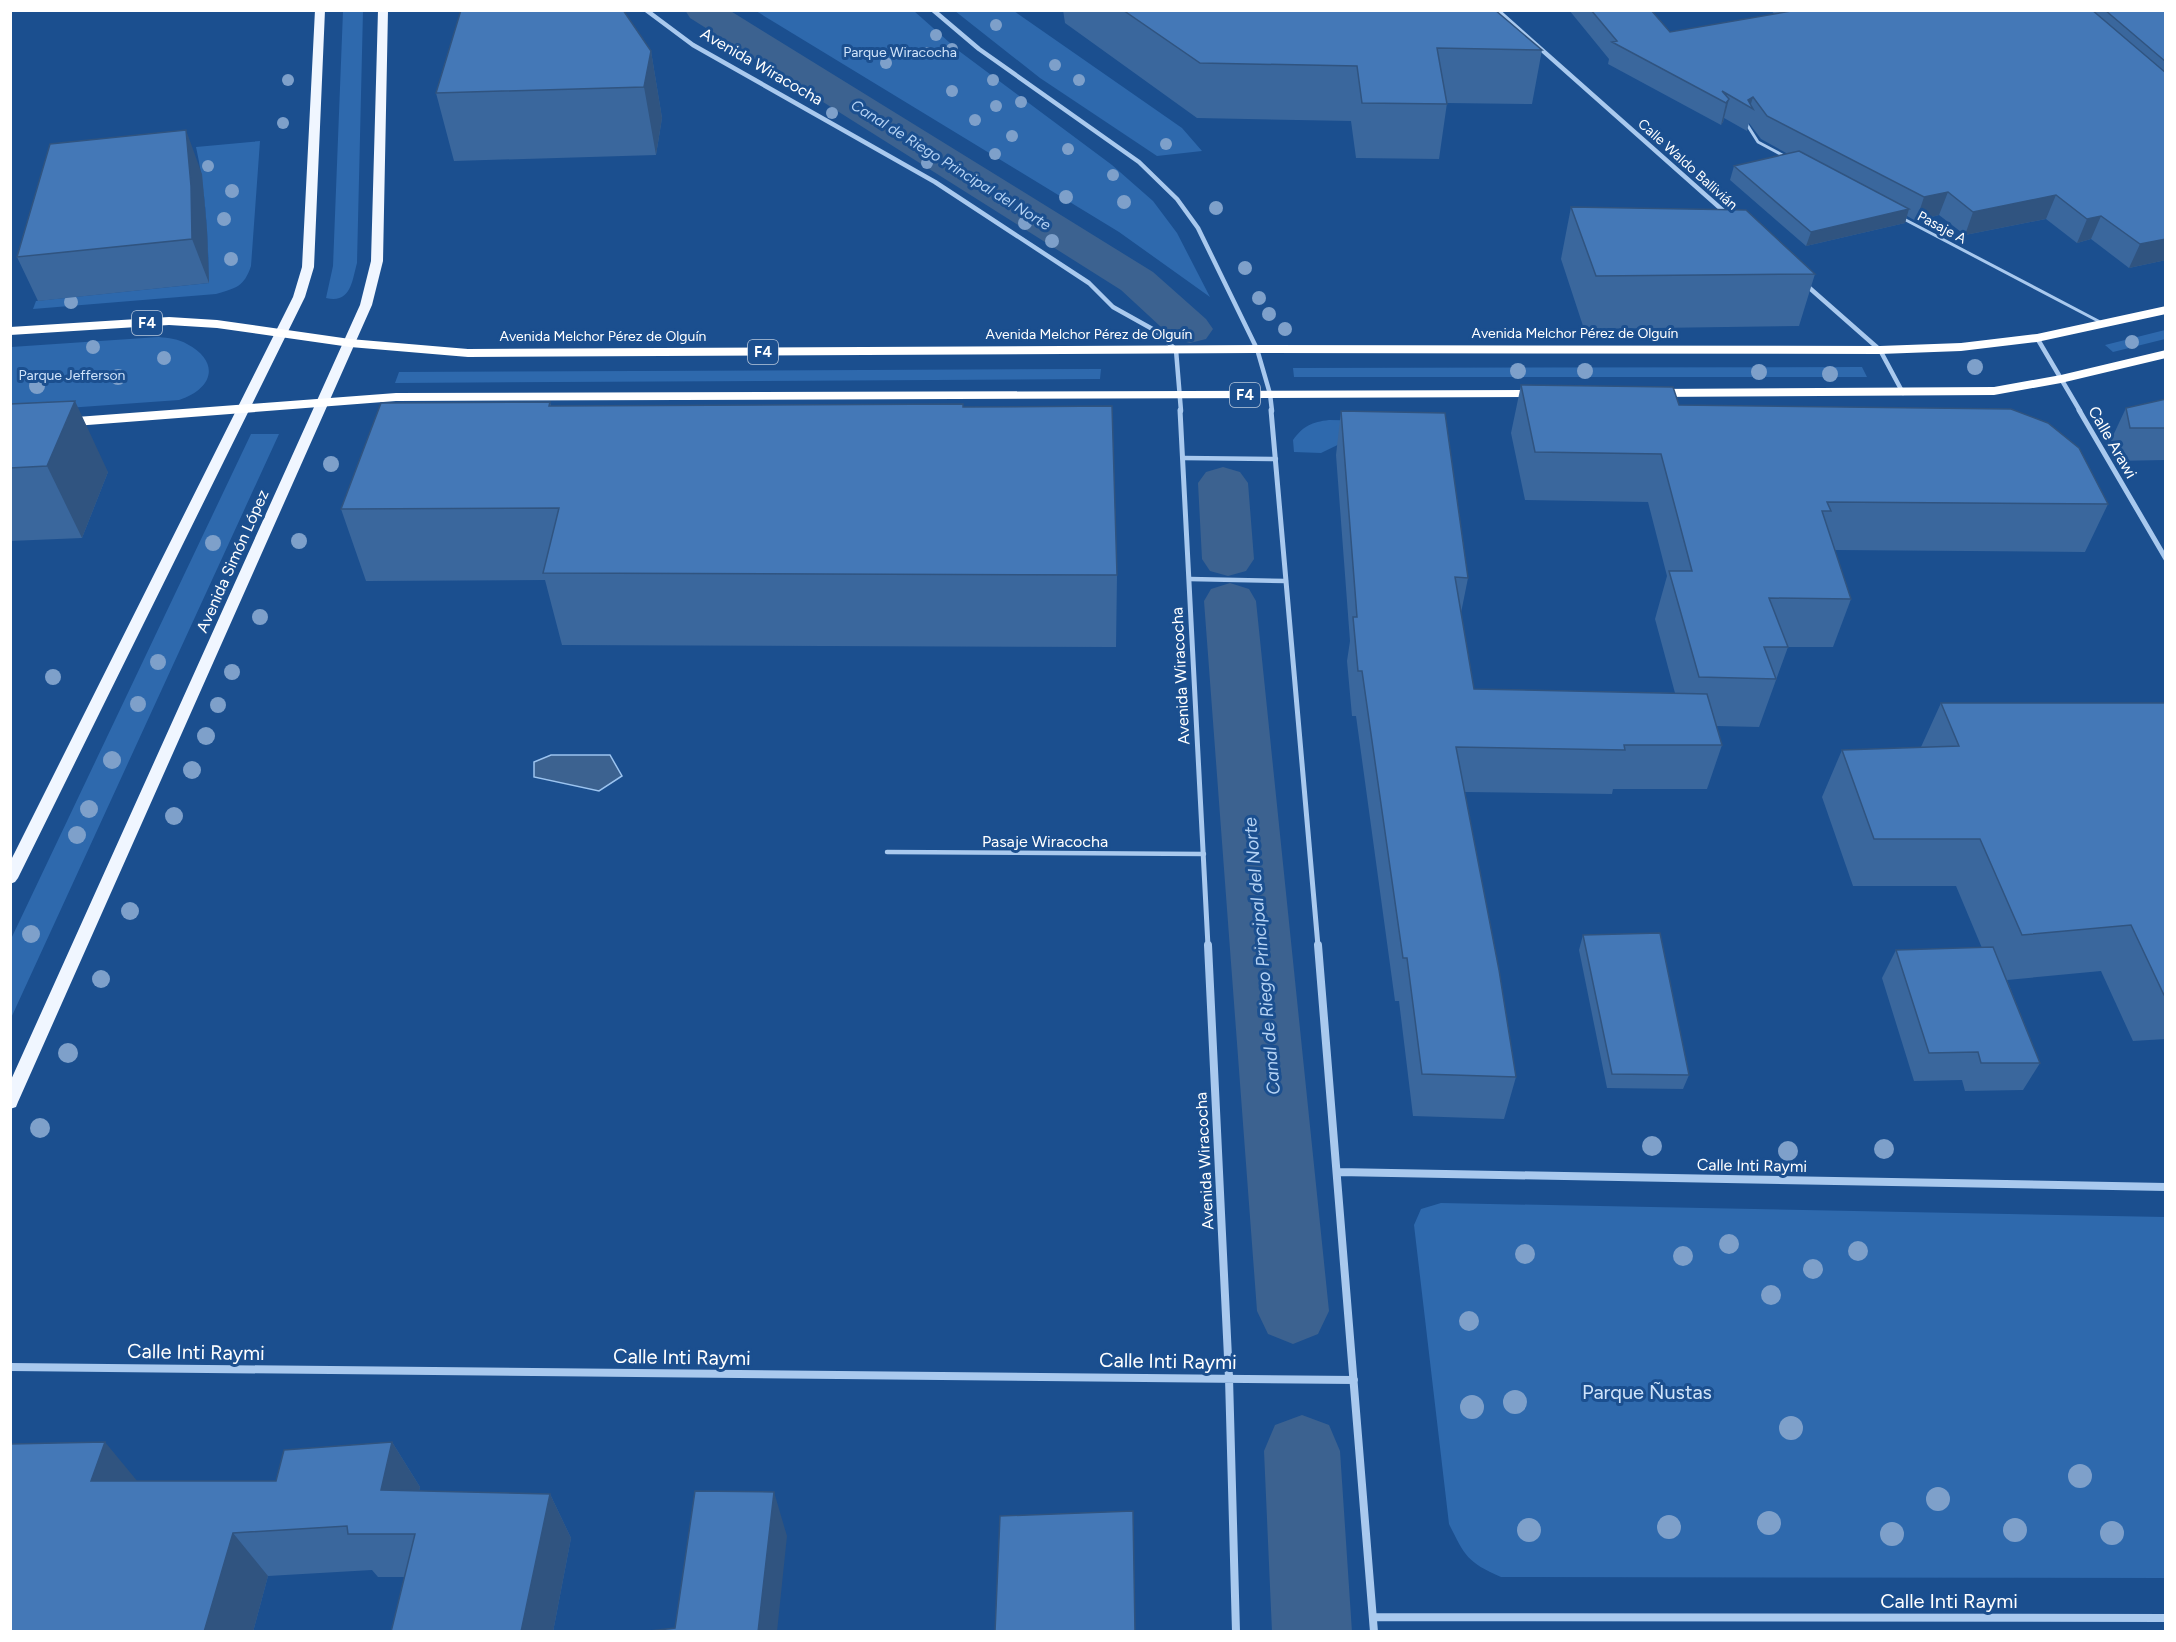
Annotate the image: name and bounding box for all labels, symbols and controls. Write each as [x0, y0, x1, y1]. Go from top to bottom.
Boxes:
street label: Avenida Wiracocha [697, 24, 826, 109]
park label: Parque Wiracocha [843, 44, 957, 61]
water label: Canal de Riego Principal del Norte [848, 96, 1054, 234]
street label: Calle Waldo Ballivián [1634, 115, 1741, 214]
street label: Pasaje A [1914, 207, 1970, 248]
road number: F4 [132, 311, 162, 335]
street label: Avenida Melchor Pérez de Olguín [1472, 325, 1679, 342]
street label: Avenida Melchor Pérez de Olguín [986, 326, 1193, 343]
street label: Avenida Melchor Pérez de Olguín [500, 328, 707, 345]
road number: F4 [748, 340, 778, 364]
park label: Parque Jefferson [19, 367, 126, 384]
road number: F4 [1230, 383, 1260, 407]
street label: Calle Arawi [2084, 403, 2141, 482]
street label: Avenida Simón López [192, 487, 273, 636]
street label: Avenida Wiracocha [1167, 607, 1194, 745]
water label: Canal de Riego Principal del Norte [1239, 816, 1285, 1096]
street label: Pasaje Wiracocha [982, 832, 1108, 851]
street label: Avenida Wiracocha [1191, 1092, 1218, 1230]
street label: Calle Inti Raymi [1697, 1155, 1807, 1176]
street label: Calle Inti Raymi [127, 1339, 265, 1365]
street label: Calle Inti Raymi [613, 1344, 751, 1370]
street label: Calle Inti Raymi [1099, 1348, 1237, 1374]
park label: Parque Ñustas [1582, 1380, 1712, 1404]
street label: Calle Inti Raymi [1880, 1589, 2018, 1613]

